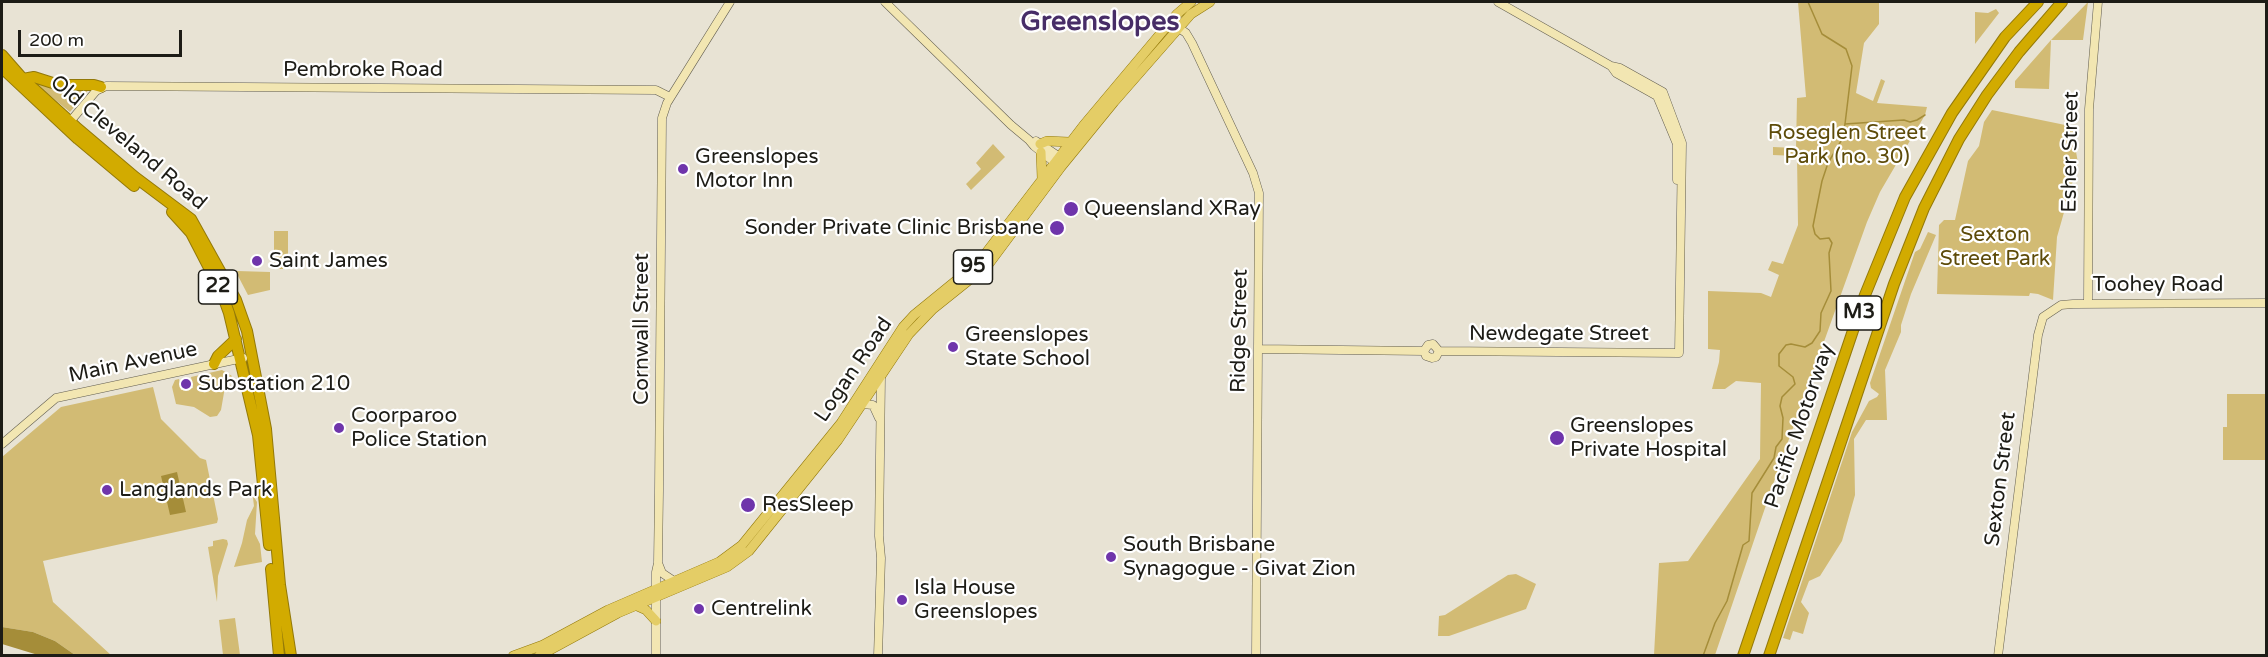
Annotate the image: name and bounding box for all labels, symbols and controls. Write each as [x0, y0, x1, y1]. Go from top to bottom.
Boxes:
district label: Greenslopes [1021, 7, 1179, 39]
scale bar [21, 18, 184, 56]
text: 200 m [29, 29, 84, 51]
street label: Pembroke Road [283, 57, 443, 83]
street label: Old Cleveland Road [45, 70, 211, 216]
street label: Esher Street [2057, 91, 2085, 213]
park label: Roseglen Street Park (no. 30) [1768, 120, 1926, 170]
place label: Greenslopes Motor Inn [695, 144, 818, 194]
marker: Greenslopes Motor Inn [676, 162, 690, 176]
place label: Queensland XRay [1084, 196, 1261, 222]
marker: Queensland XRay [1062, 200, 1080, 218]
place label: Sonder Private Clinic Brisbane [745, 215, 1044, 241]
marker: Sonder Private Clinic Brisbane [1048, 219, 1066, 237]
park label: Sexton Street Park [1940, 222, 2050, 272]
place label: Saint James [269, 248, 388, 274]
road number: 95 [954, 250, 992, 284]
street label: Cornwall Street [629, 253, 655, 405]
marker: Saint James [250, 254, 264, 268]
street label: Ridge Street [1226, 269, 1254, 393]
road number: 22 [198, 270, 238, 304]
street label: Toohey Road [2092, 272, 2224, 298]
road number: M3 [1836, 296, 1882, 330]
street label: Logan Road [810, 313, 898, 427]
street label: Newdegate Street [1469, 321, 1649, 347]
place label: Greenslopes State School [965, 322, 1090, 372]
street label: Main Avenue [66, 337, 200, 389]
marker: Greenslopes State School [946, 340, 960, 354]
street label: Pacific Motorway [1760, 340, 1840, 512]
place label: Substation 210 [198, 371, 350, 397]
marker: Substation 210 [179, 377, 193, 391]
place label: Coorparoo Police Station [351, 403, 487, 453]
street label: Sexton Street [1980, 410, 2022, 548]
place label: Greenslopes Private Hospital [1570, 413, 1727, 463]
marker: Coorparoo Police Station [332, 421, 346, 435]
marker: Greenslopes Private Hospital [1548, 429, 1566, 447]
place label: Langlands Park [119, 477, 272, 503]
marker: Langlands Park [100, 483, 114, 497]
place label: ResSleep [762, 492, 854, 518]
marker: ResSleep [739, 496, 757, 514]
place label: South Brisbane Synagogue - Givat Zion [1123, 532, 1356, 582]
marker: South Brisbane Synagogue - Givat Zion [1104, 550, 1118, 564]
place label: Isla House Greenslopes [914, 575, 1037, 625]
marker: Isla House Greenslopes [895, 593, 909, 607]
place label: Centrelink [711, 596, 812, 622]
marker: Centrelink [692, 602, 706, 616]

